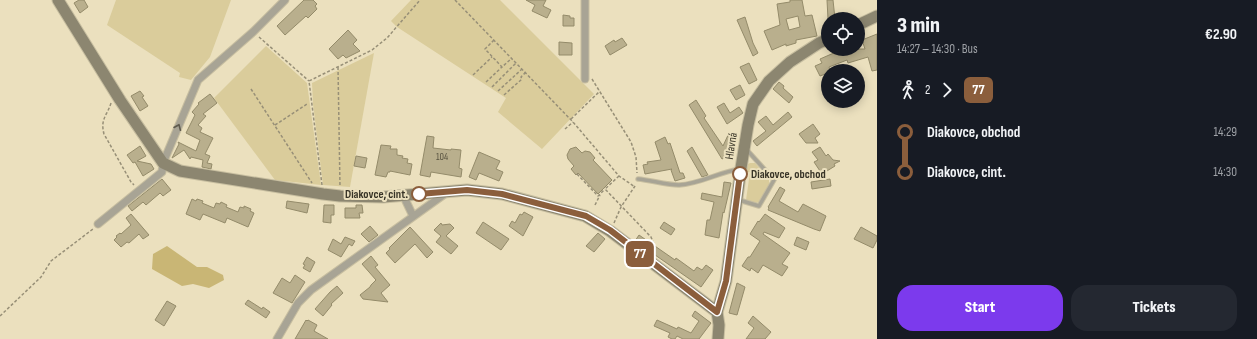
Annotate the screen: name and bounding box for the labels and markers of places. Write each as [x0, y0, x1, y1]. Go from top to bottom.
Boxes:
marker: Diakovce, obchod [732, 166, 748, 182]
place label: Diakovce, obchod [751, 167, 826, 182]
marker: Diakovce, cint. [411, 186, 427, 202]
place label: Diakovce, cint. [345, 187, 408, 202]

